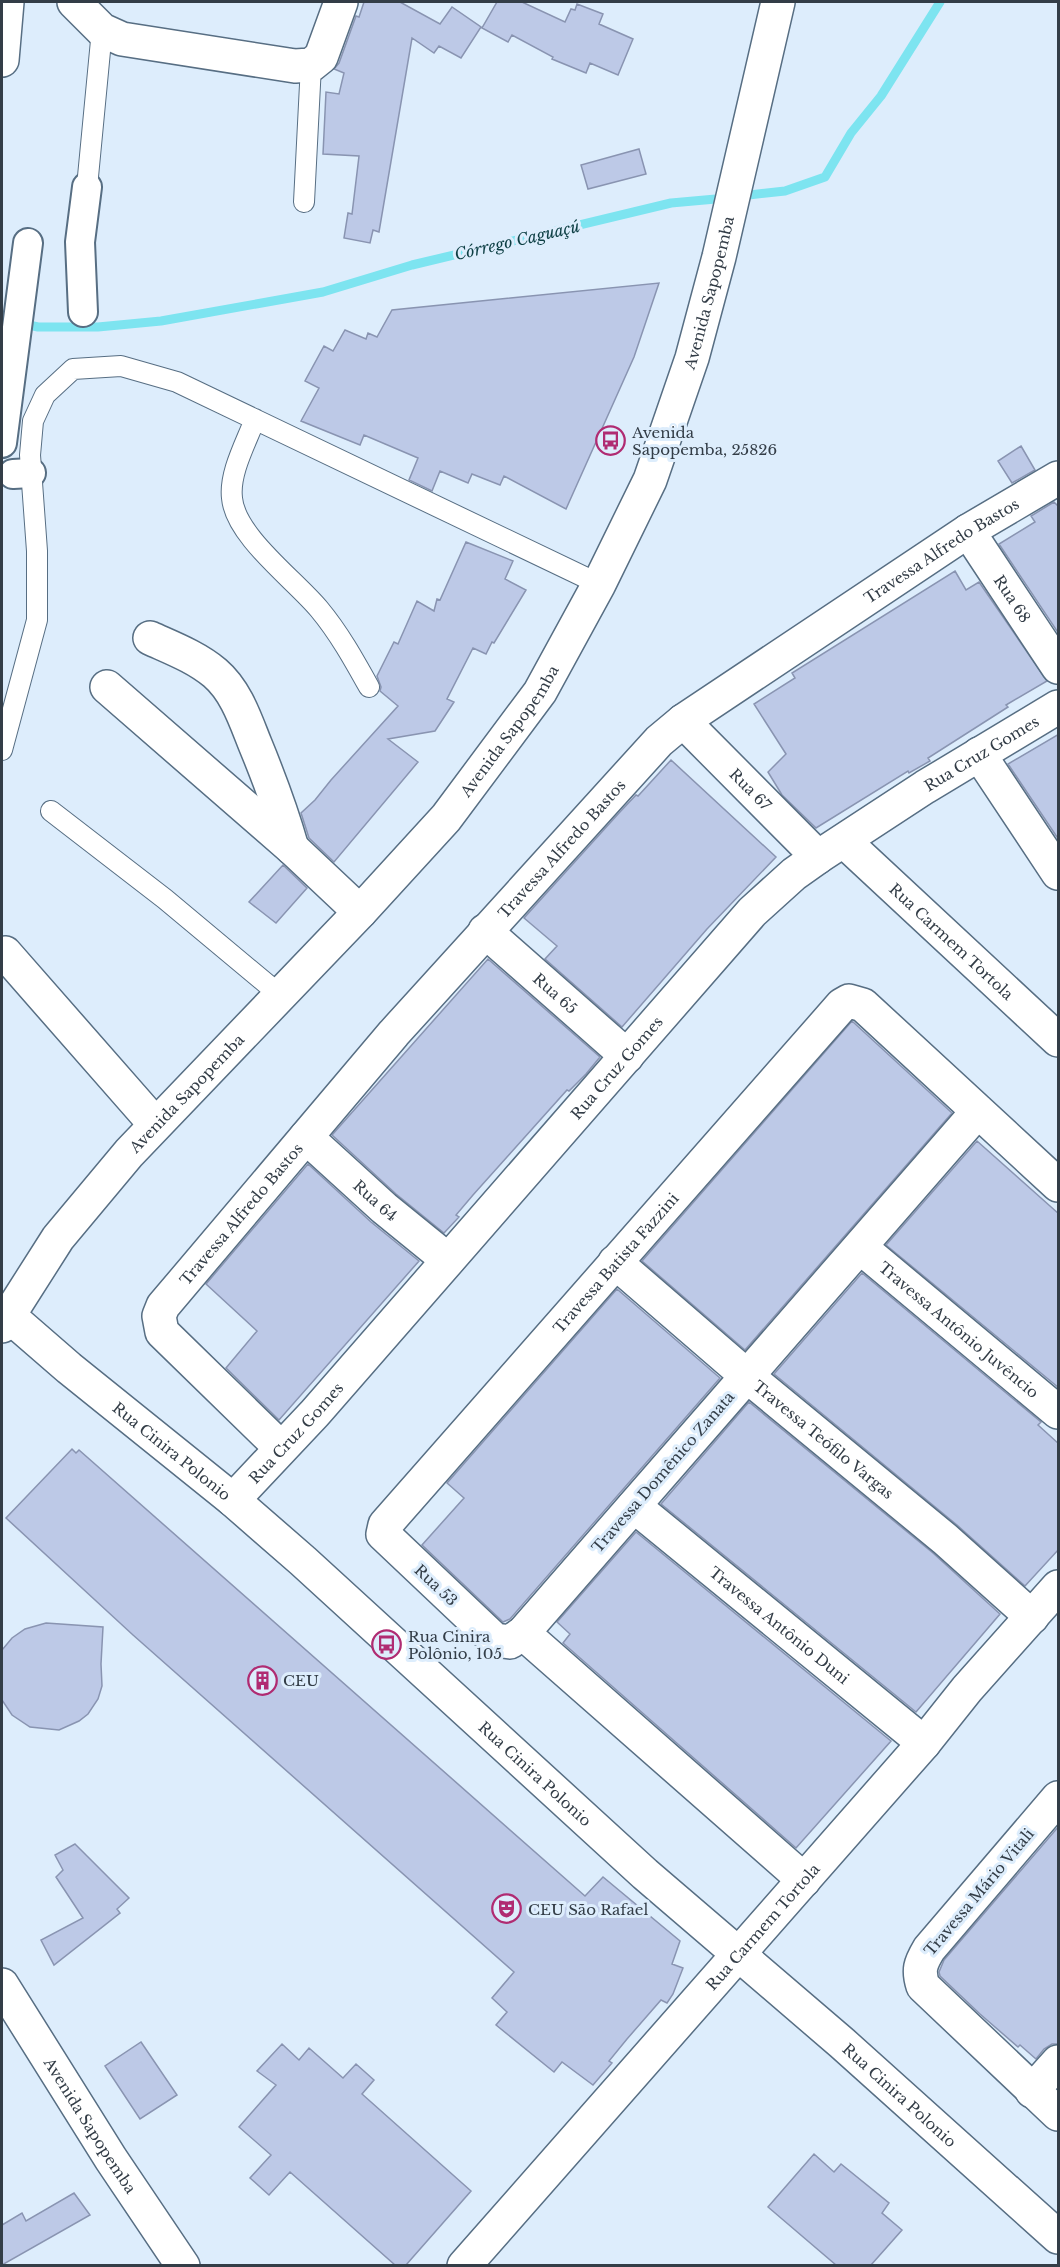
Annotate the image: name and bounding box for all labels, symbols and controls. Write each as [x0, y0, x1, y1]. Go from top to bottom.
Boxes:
street label: Avenida Sapopemba [679, 214, 738, 372]
water label: Córrego Caguaçú [452, 216, 582, 264]
place label: Avenida Sapopemba, 25826 [631, 423, 777, 459]
bus stop icon: Avenida Sapopemba, 25826 [595, 425, 627, 457]
street label: Travessa Alfredo Bastos [860, 494, 1022, 607]
street label: Rua 68 [990, 571, 1035, 626]
street label: Avenida Sapopemba [455, 661, 563, 801]
street label: Rua Cruz Gomes [920, 711, 1042, 795]
street label: Rua 67 [726, 764, 776, 814]
street label: Travessa Alfredo Bastos [494, 775, 629, 922]
street label: Rua Carmem Tortola [886, 879, 1018, 1004]
street label: Rua 65 [530, 969, 582, 1018]
street label: Rua Cruz Gomes [566, 1012, 667, 1123]
street label: Avenida Sapopemba [124, 1029, 248, 1157]
street label: Travessa Alfredo Bastos [175, 1139, 307, 1289]
street label: Rua 64 [350, 1175, 402, 1225]
street label: Travessa Batista Fazzini [549, 1189, 682, 1337]
street label: Travessa Antônio Juvêncio [875, 1257, 1043, 1402]
street label: Travessa Teófilo Vargas [750, 1376, 898, 1503]
street label: Rua Cruz Gomes [244, 1378, 347, 1487]
street label: Travessa Domênico Zanata [588, 1387, 739, 1557]
street label: Rua Cinira Polonio [109, 1398, 235, 1504]
street label: Rua 53 [410, 1560, 462, 1610]
street label: Travessa Antônio Duni [706, 1562, 853, 1688]
place label: Rua Cinira Polônio, 105 [408, 1627, 502, 1663]
bus stop icon: Rua Cinira Polônio, 105 [371, 1629, 403, 1661]
building icon: CEU [246, 1664, 278, 1696]
place label: CEU [283, 1671, 319, 1690]
street label: Rua Cinira Polonio [475, 1717, 596, 1830]
street label: Travessa Mário Vitali [920, 1824, 1038, 1960]
street label: Rua Carmem Tortola [702, 1859, 824, 1994]
theatre icon: CEU São Rafael [491, 1893, 523, 1925]
place label: CEU São Rafael [528, 1900, 648, 1919]
street label: Rua Cinira Polonio [839, 2039, 961, 2151]
street label: Avenida Sapopemba [40, 2053, 141, 2197]

